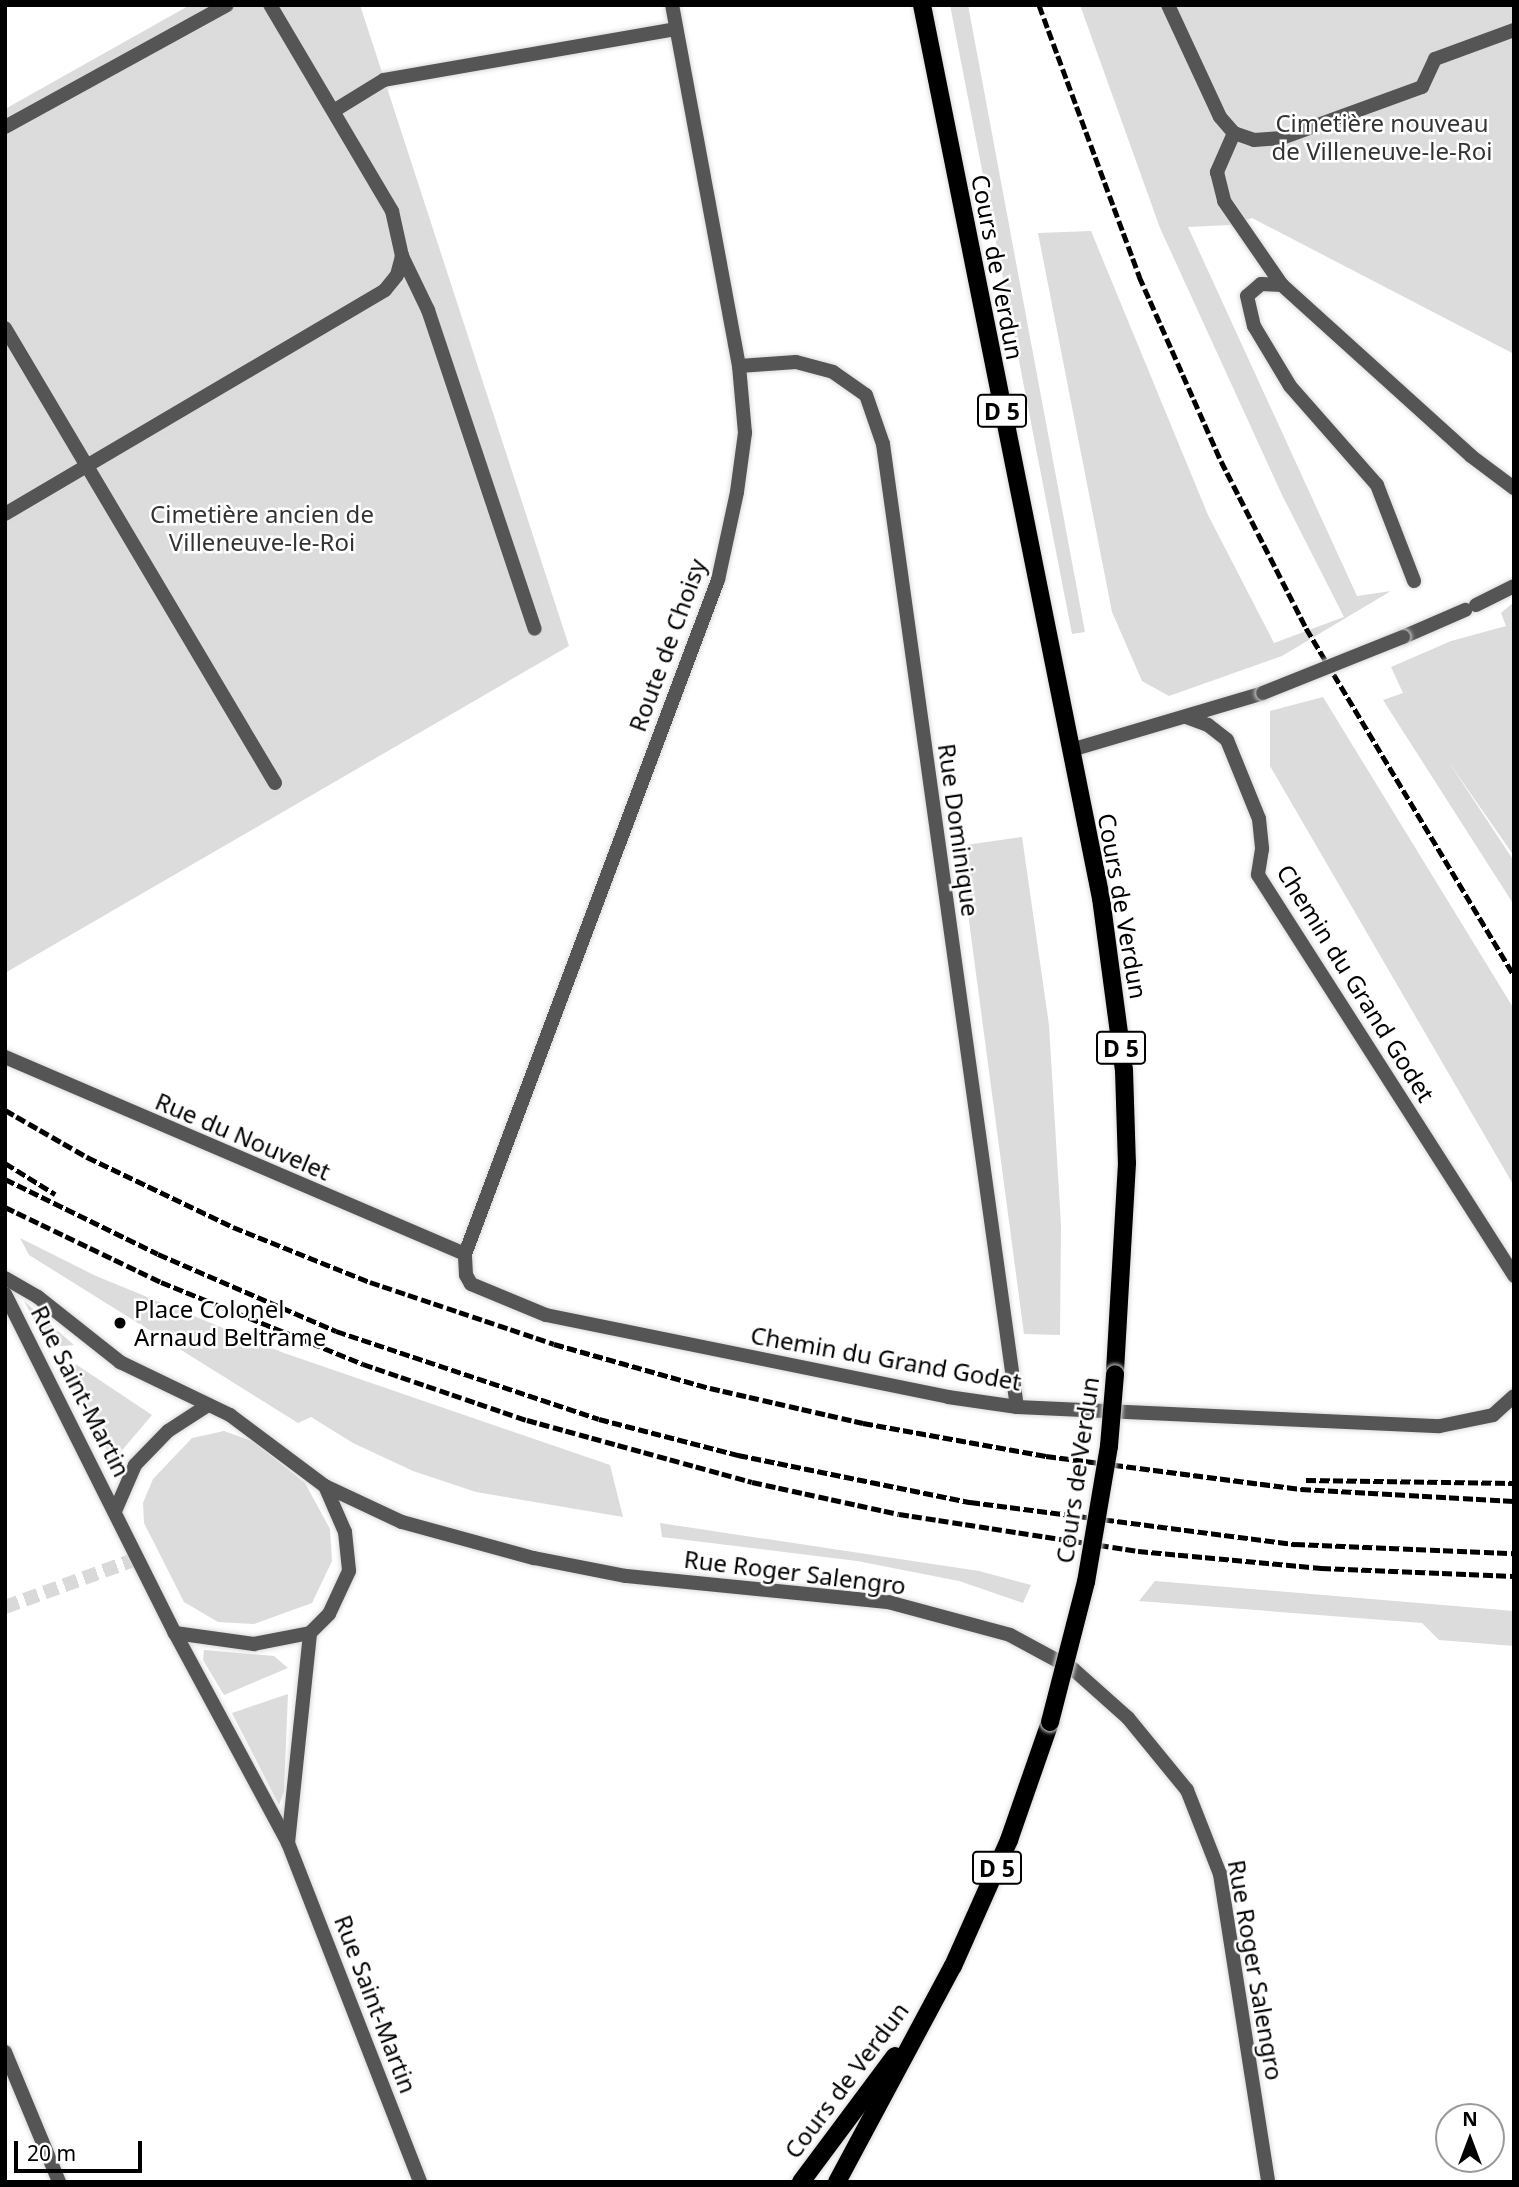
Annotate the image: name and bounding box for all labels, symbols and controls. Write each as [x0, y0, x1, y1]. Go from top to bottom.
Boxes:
park label: Cimetière nouveau de Villeneuve-le-Roi [1272, 109, 1492, 165]
street label: Cours de Verdun [966, 172, 1030, 362]
road number: D 5 [976, 392, 1028, 430]
park label: Cimetière ancien de Villeneuve-le-Roi [150, 500, 374, 556]
street label: Route de Choisy [622, 555, 712, 735]
street label: Rue Dominique [933, 742, 985, 918]
street label: Cours de Verdun [1092, 811, 1154, 1001]
street label: Chemin du Grand Godet [1271, 859, 1441, 1107]
road number: D 5 [1095, 1028, 1147, 1068]
street label: Rue du Nouvelet [151, 1086, 335, 1186]
place label: Place Colonel Arnaud Beltrame [134, 1295, 326, 1351]
street label: Rue Saint-Martin [25, 1301, 137, 1481]
marker: Place Colonel Arnaud Beltrame [112, 1315, 128, 1331]
street label: Chemin du Grand Godet [748, 1320, 1024, 1396]
street label: Cours de Verdun [1050, 1375, 1104, 1565]
street label: Rue Roger Salengro [682, 1544, 908, 1600]
road number: D 5 [971, 1848, 1023, 1887]
street label: Rue Roger Salengro [1222, 1858, 1290, 2082]
street label: Rue Saint-Martin [329, 1911, 423, 2097]
street label: Cours de Verdun [778, 1996, 914, 2164]
north arrow [1435, 2103, 1505, 2173]
text: N [1462, 2106, 1478, 2132]
scale bar [18, 2128, 145, 2172]
text: 20 m [27, 2139, 76, 2167]

